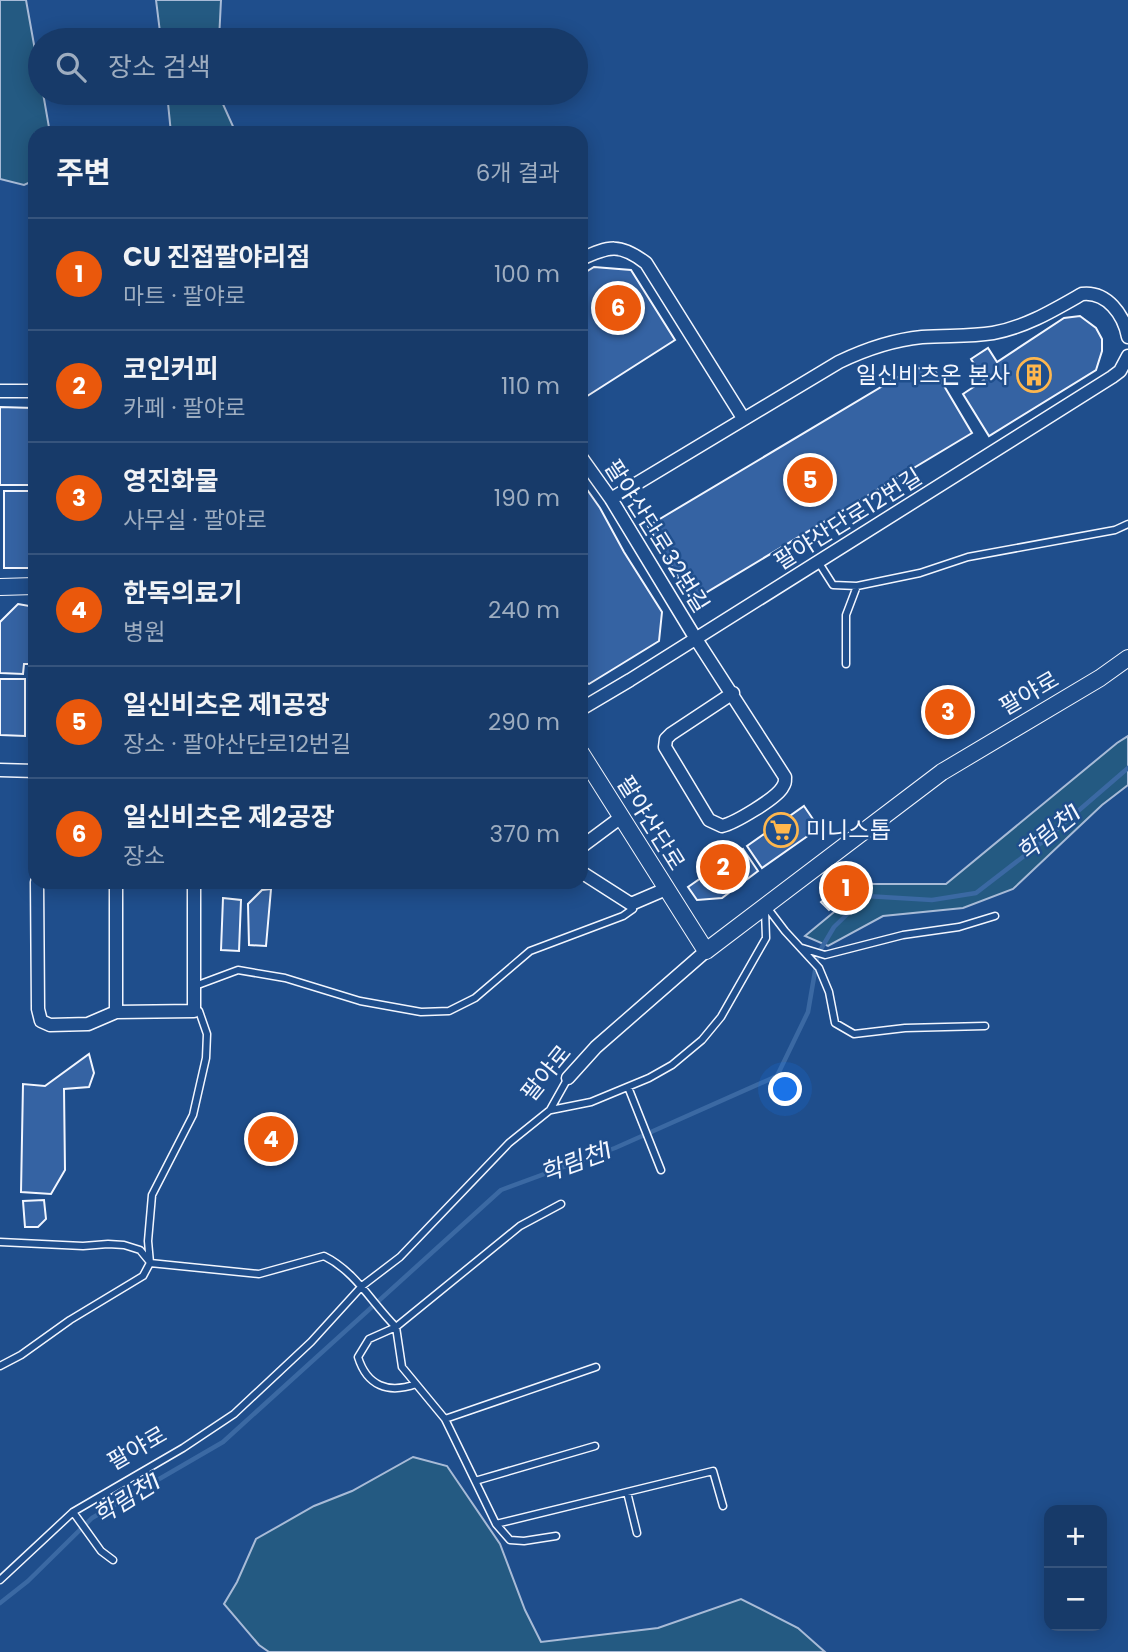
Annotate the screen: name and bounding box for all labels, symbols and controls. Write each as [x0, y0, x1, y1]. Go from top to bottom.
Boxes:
search box [28, 28, 588, 105]
icon: search [52, 48, 90, 86]
text: 장소 검색 [108, 49, 211, 85]
text: 주변 [56, 151, 111, 194]
text: 6개 결과 [476, 157, 560, 189]
text: CU 진접팔야리점 [123, 239, 310, 275]
text: 1 [75, 258, 83, 290]
text: 100 m [494, 258, 560, 290]
text: 마트 · 팔야로 [123, 280, 246, 312]
pin: 6 [595, 282, 641, 334]
text: 코인커피 [123, 351, 219, 387]
building icon: 일신비츠온 본사 [1015, 356, 1053, 394]
place label: 일신비츠온 본사 [856, 359, 1010, 391]
text: 2 [72, 370, 86, 402]
text: 110 m [501, 370, 560, 402]
text: 카페 · 팔야로 [123, 392, 246, 424]
street label: 팔야산단로32번길 [597, 453, 717, 619]
pin: 5 [787, 454, 833, 506]
street label: 팔야산단로12번길 [768, 461, 928, 577]
text: 영진화물 [123, 463, 219, 499]
text: 3 [72, 482, 86, 514]
text: 190 m [494, 482, 560, 514]
text: 사무실 · 팔야로 [123, 504, 267, 536]
text: 한독의료기 [123, 575, 243, 611]
text: 4 [71, 594, 87, 626]
text: 240 m [488, 594, 560, 626]
text: 병원 [123, 616, 165, 648]
street label: 팔야로 [994, 663, 1064, 723]
pin: 3 [925, 686, 971, 738]
text: 일신비츠온 제1공장 [123, 687, 330, 723]
text: 5 [72, 706, 86, 738]
text: 290 m [488, 706, 560, 738]
text: 장소 · 팔야산단로12번길 [123, 728, 351, 760]
street label: 팔야산단로 [609, 770, 693, 876]
water label: 학림천1 [1010, 796, 1088, 869]
text: 일신비츠온 제2공장 [123, 799, 335, 835]
supermarket icon: 미니스톱 [762, 811, 800, 849]
place label: 미니스톱 [806, 814, 891, 846]
text: 6 [72, 818, 86, 850]
text: 370 m [490, 818, 560, 850]
text: 장소 [123, 840, 165, 872]
pin: 2 [700, 841, 746, 893]
pin: 1 [823, 862, 869, 914]
street label: 팔야로 [514, 1038, 578, 1108]
your location [768, 1072, 802, 1106]
pin: 4 [248, 1113, 294, 1165]
water label: 학림천1 [535, 1133, 617, 1190]
street label: 팔야로 [102, 1418, 172, 1478]
water label: 학림천1 [87, 1465, 167, 1532]
map controls [1044, 1505, 1107, 1631]
button: + [1044, 1505, 1107, 1568]
button: − [1044, 1568, 1107, 1631]

